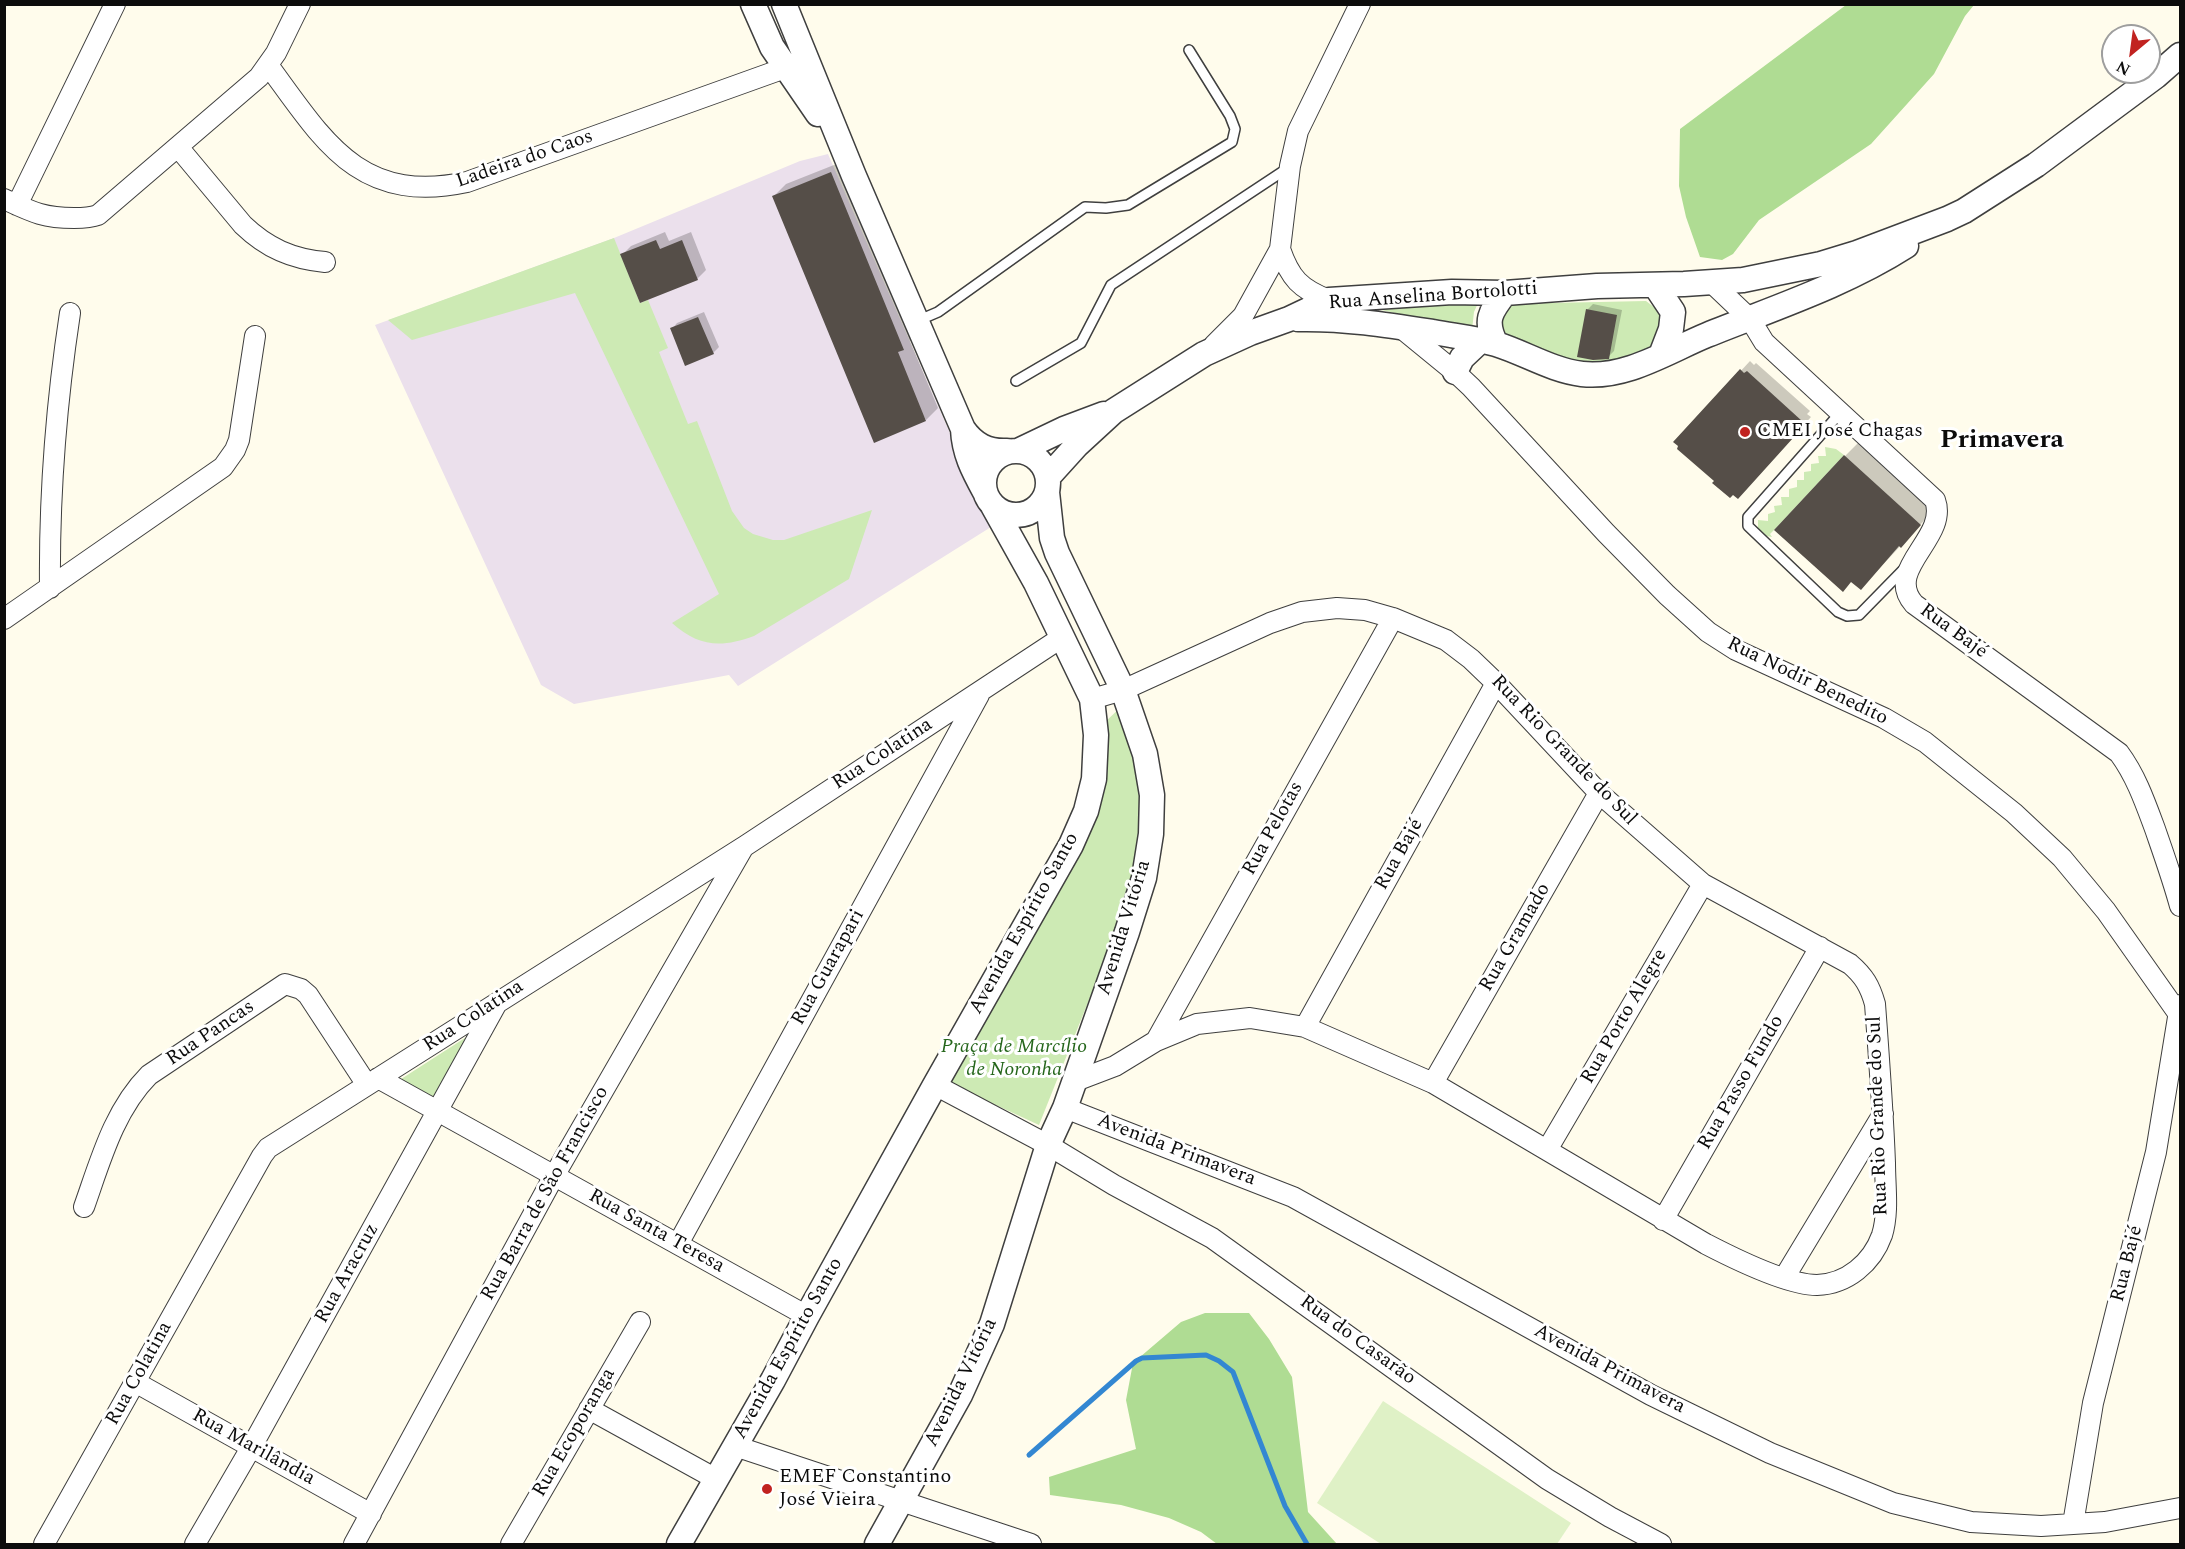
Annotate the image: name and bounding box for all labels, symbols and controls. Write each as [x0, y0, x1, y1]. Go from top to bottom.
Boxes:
north arrow [2101, 24, 2161, 84]
text: N [2112, 54, 2135, 82]
street label: Ladeira do Caos [453, 125, 597, 195]
street label: Rua Anselina Bortolotti [1328, 278, 1538, 316]
place label: CMEI José Chagas [1757, 420, 1923, 444]
marker: CMEI José Chagas [1738, 425, 1752, 439]
district label: Primavera [1940, 426, 2064, 458]
street label: Rua Bajé [1914, 599, 1992, 665]
street label: Rua Nodir Benedito [1723, 633, 1891, 731]
street label: Rua Rio Grande do Sul [1485, 671, 1641, 831]
street label: Rua Colatina [828, 714, 938, 796]
street label: Rua Pelotas [1238, 778, 1310, 880]
street label: Rua Bajé [1371, 815, 1429, 895]
street label: Avenida Espírito Santo [965, 829, 1085, 1019]
street label: Avenida Vitória [1093, 857, 1157, 999]
street label: Rua Gramado [1475, 879, 1557, 997]
street label: Rua Guarapari [787, 906, 871, 1030]
street label: Rua Porto Alegre [1577, 945, 1673, 1089]
street label: Rua Colatina [419, 976, 529, 1058]
street label: Rua Pancas [162, 996, 260, 1072]
street label: Rua Passo Fundo [1694, 1012, 1790, 1154]
street label: Rua Rio Grande do Sul [1864, 1016, 1894, 1216]
park label: Praça de Marcílio de Noronha [941, 1036, 1087, 1083]
street label: Rua Barra de São Francisco [477, 1083, 615, 1305]
street label: Avenida Primavera [1093, 1110, 1259, 1192]
street label: Rua Santa Teresa [584, 1185, 728, 1279]
street label: Rua Aracruz [311, 1220, 385, 1328]
street label: Rua Bajé [2107, 1223, 2149, 1305]
street label: Avenida Espírito Santo [729, 1254, 849, 1444]
street label: Rua do Casarão [1294, 1291, 1420, 1391]
street label: Avenida Vitória [920, 1315, 1004, 1451]
street label: Rua Colatina [102, 1318, 178, 1430]
street label: Avenida Primavera [1529, 1320, 1689, 1420]
street label: Rua Ecoporanga [528, 1364, 622, 1502]
street label: Rua Marilândia [187, 1404, 319, 1492]
place label: EMEF Constantino José Vieira [779, 1466, 951, 1513]
marker: EMEF Constantino José Vieira [760, 1482, 774, 1496]

